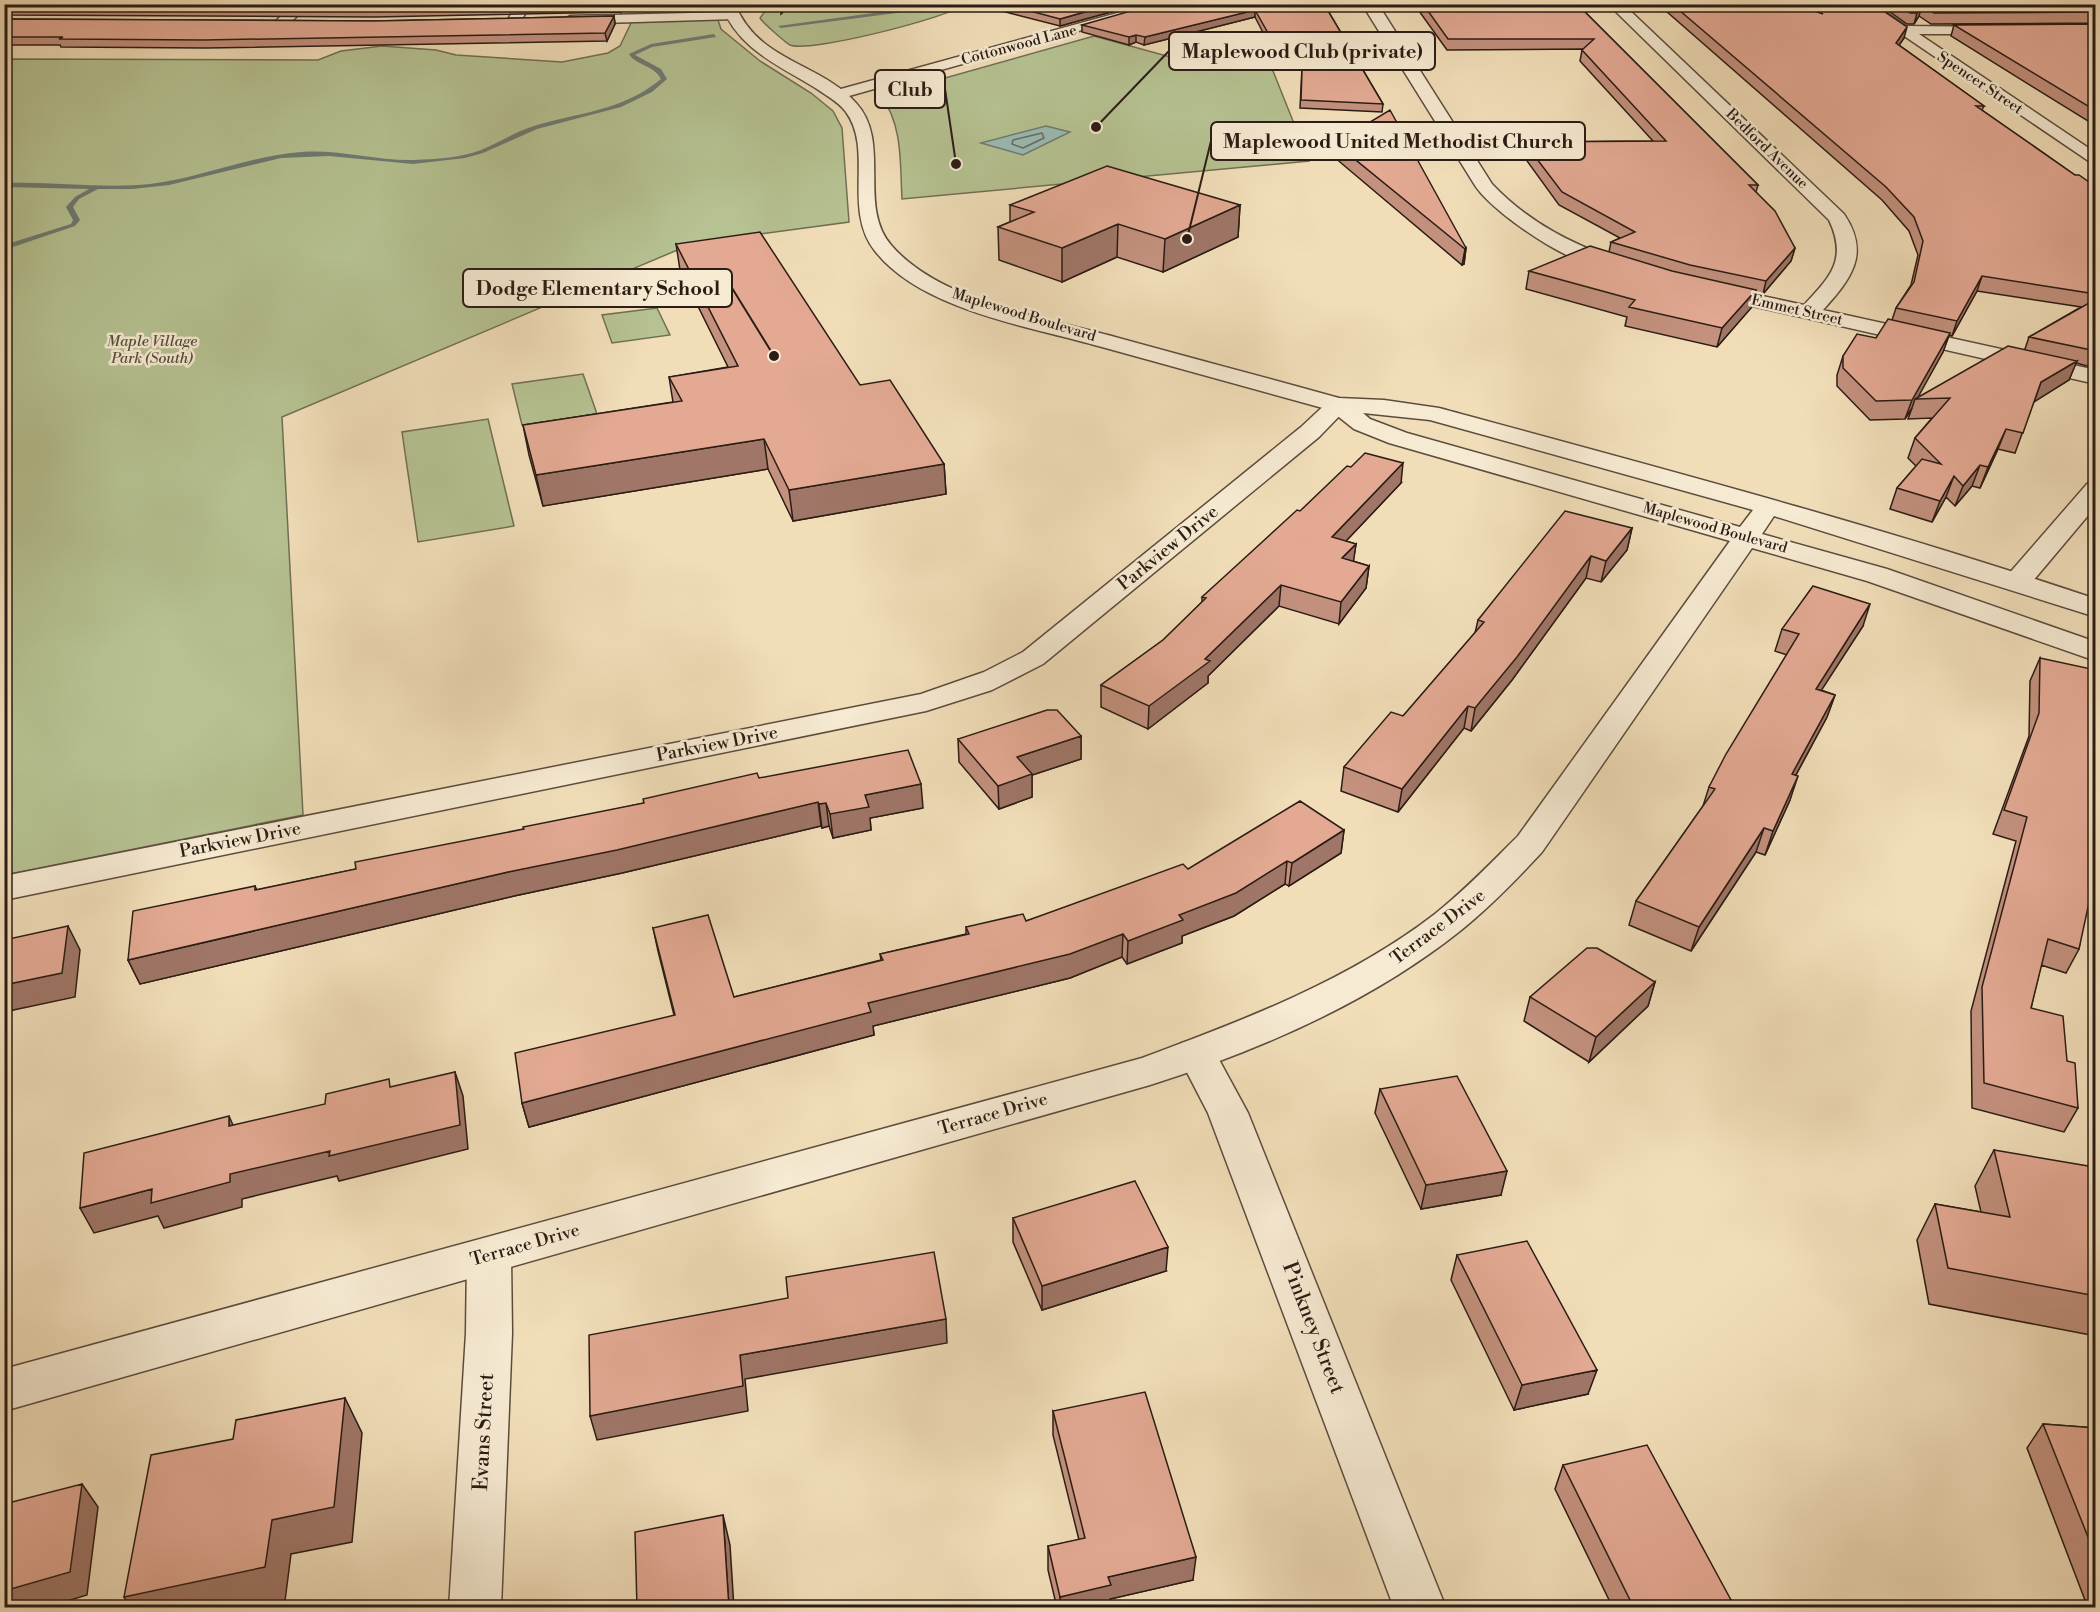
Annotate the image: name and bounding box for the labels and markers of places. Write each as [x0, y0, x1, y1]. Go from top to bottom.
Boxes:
callout: Maplewood Club (private) [1169, 32, 1435, 70]
callout: Club [875, 70, 945, 108]
callout: Maplewood United Methodist Church [1211, 122, 1585, 160]
callout: Dodge Elementary School [463, 269, 732, 307]

